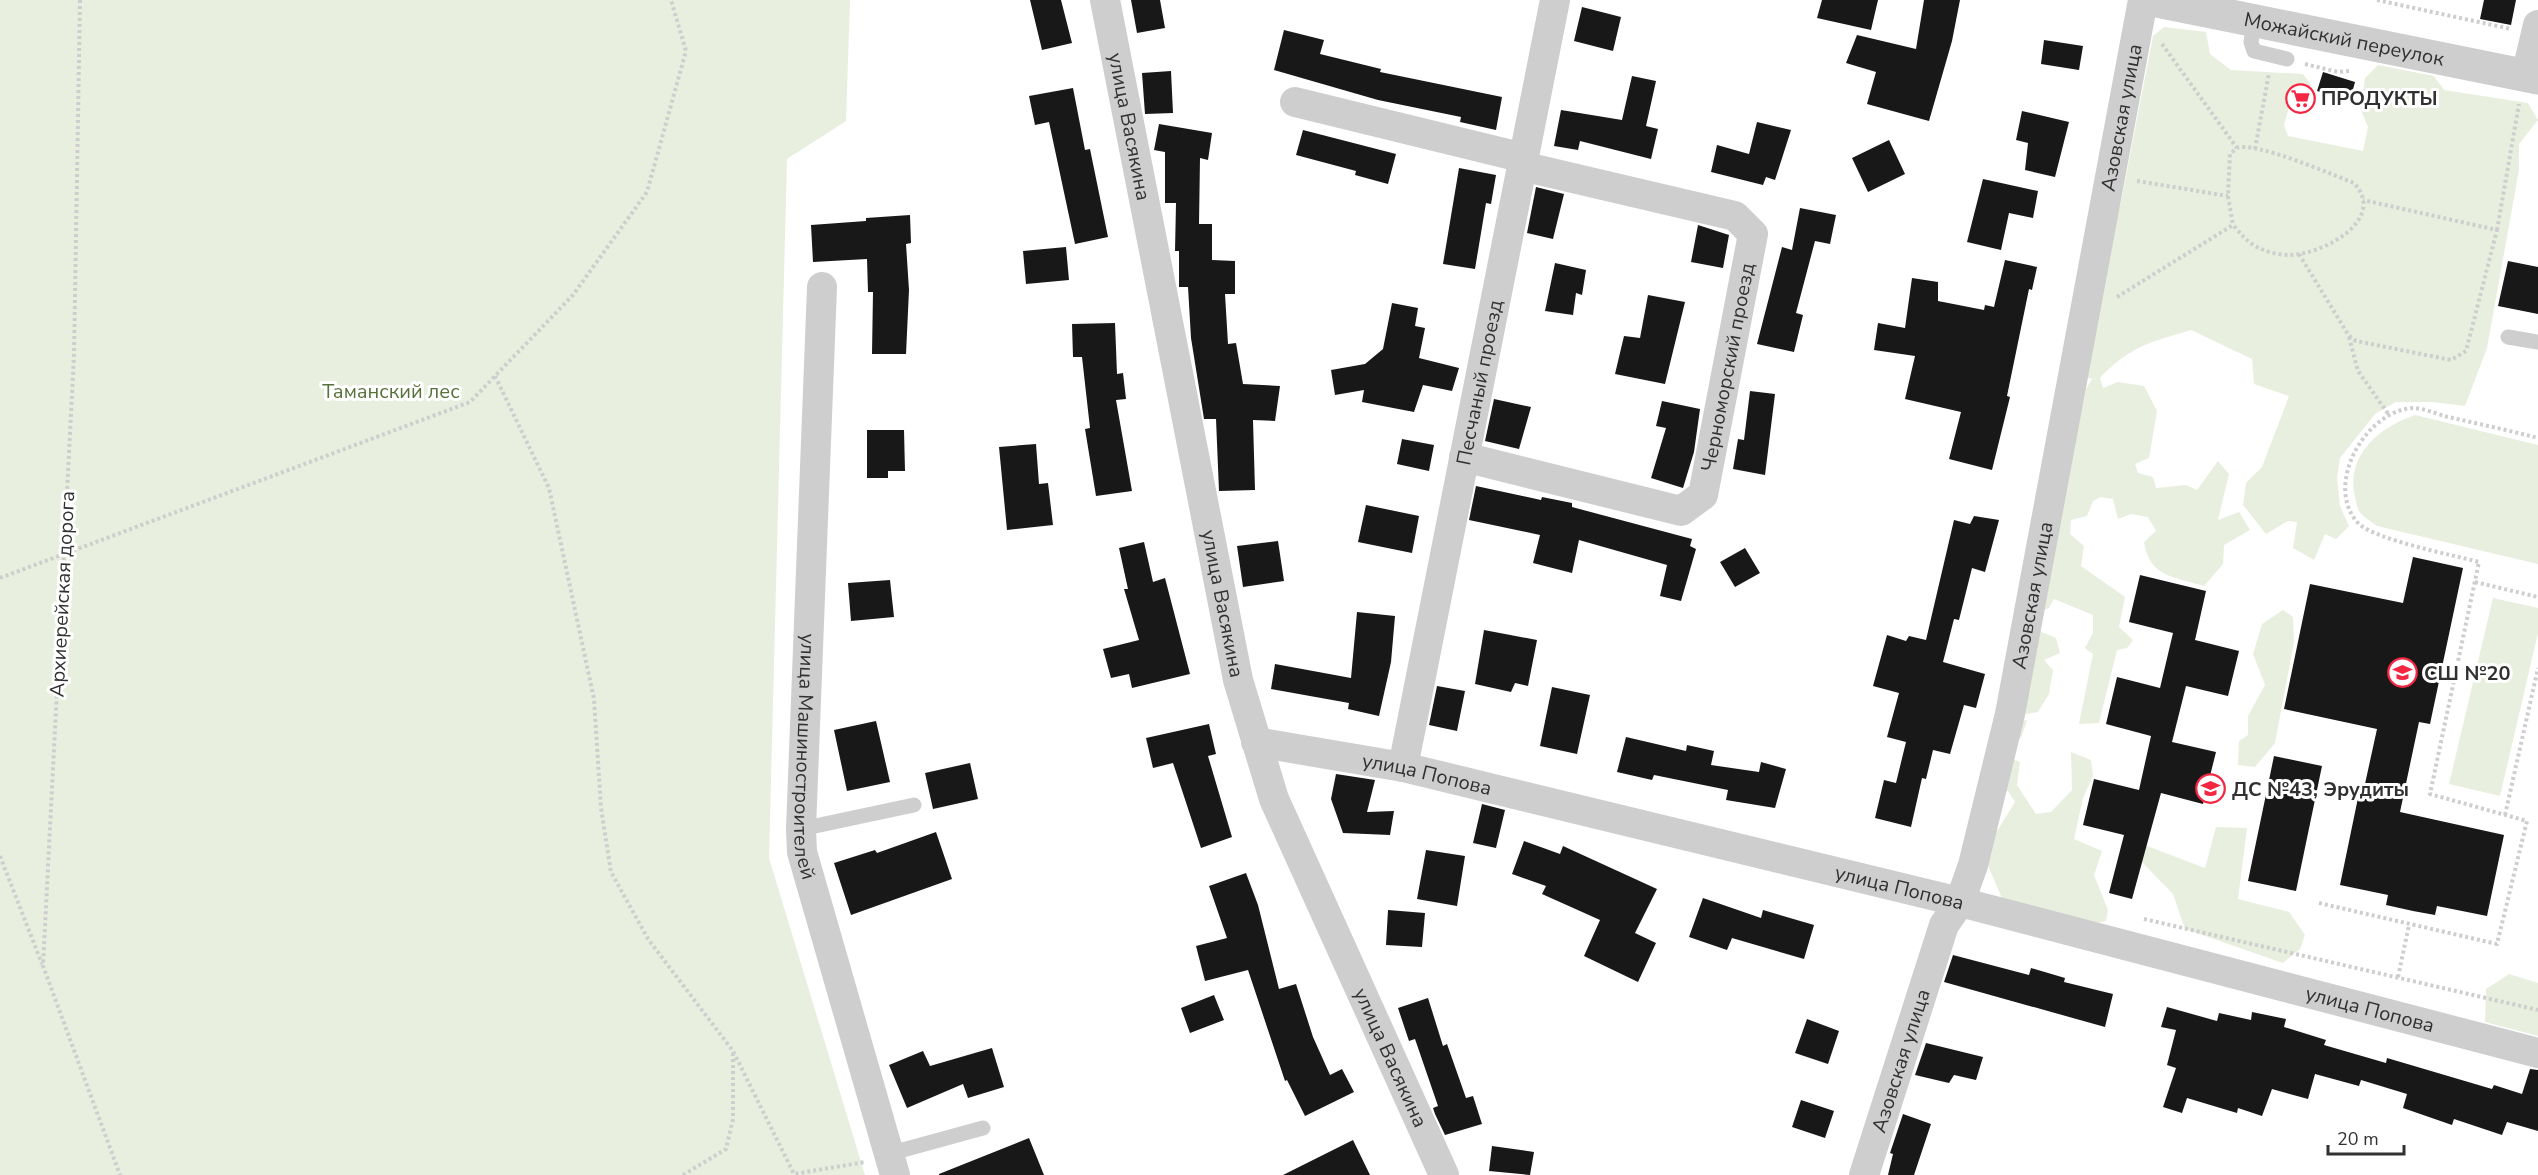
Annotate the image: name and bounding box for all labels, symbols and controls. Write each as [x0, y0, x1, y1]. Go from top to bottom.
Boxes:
street label: Можайский переулок [2242, 6, 2447, 73]
street label: Азовская улица [2095, 42, 2149, 193]
street label: улица Васякина [1102, 50, 1157, 203]
supermarket icon: ПРОДУКТЫ [2284, 82, 2316, 114]
place label: ПРОДУКТЫ [2321, 85, 2438, 112]
street label: Черноморский проезд [1695, 260, 1761, 474]
street label: Песчаный проезд [1450, 297, 1509, 468]
park label: Таманский лес [322, 378, 460, 405]
street label: Архиерейская дорога [44, 490, 81, 698]
street label: Азовская улица [2006, 519, 2060, 671]
street label: улица Васякина [1195, 527, 1250, 680]
street label: улица Машиностроителей [787, 633, 822, 883]
school or university icon: СШ №20 [2387, 657, 2419, 689]
place label: СШ №20 [2424, 660, 2510, 687]
street label: улица Попова [1360, 747, 1494, 802]
school or university icon: ДС №43, Эрудиты [2195, 773, 2227, 805]
place label: ДС №43, Эрудиты [2232, 776, 2409, 803]
street label: улица Попова [1832, 859, 1967, 917]
street label: улица Попова [2303, 980, 2437, 1039]
street label: улица Васякина [1347, 984, 1434, 1132]
street label: Азовская улица [1865, 986, 1937, 1136]
scale bar [2328, 1118, 2404, 1156]
text: 20 m [2337, 1127, 2379, 1151]

